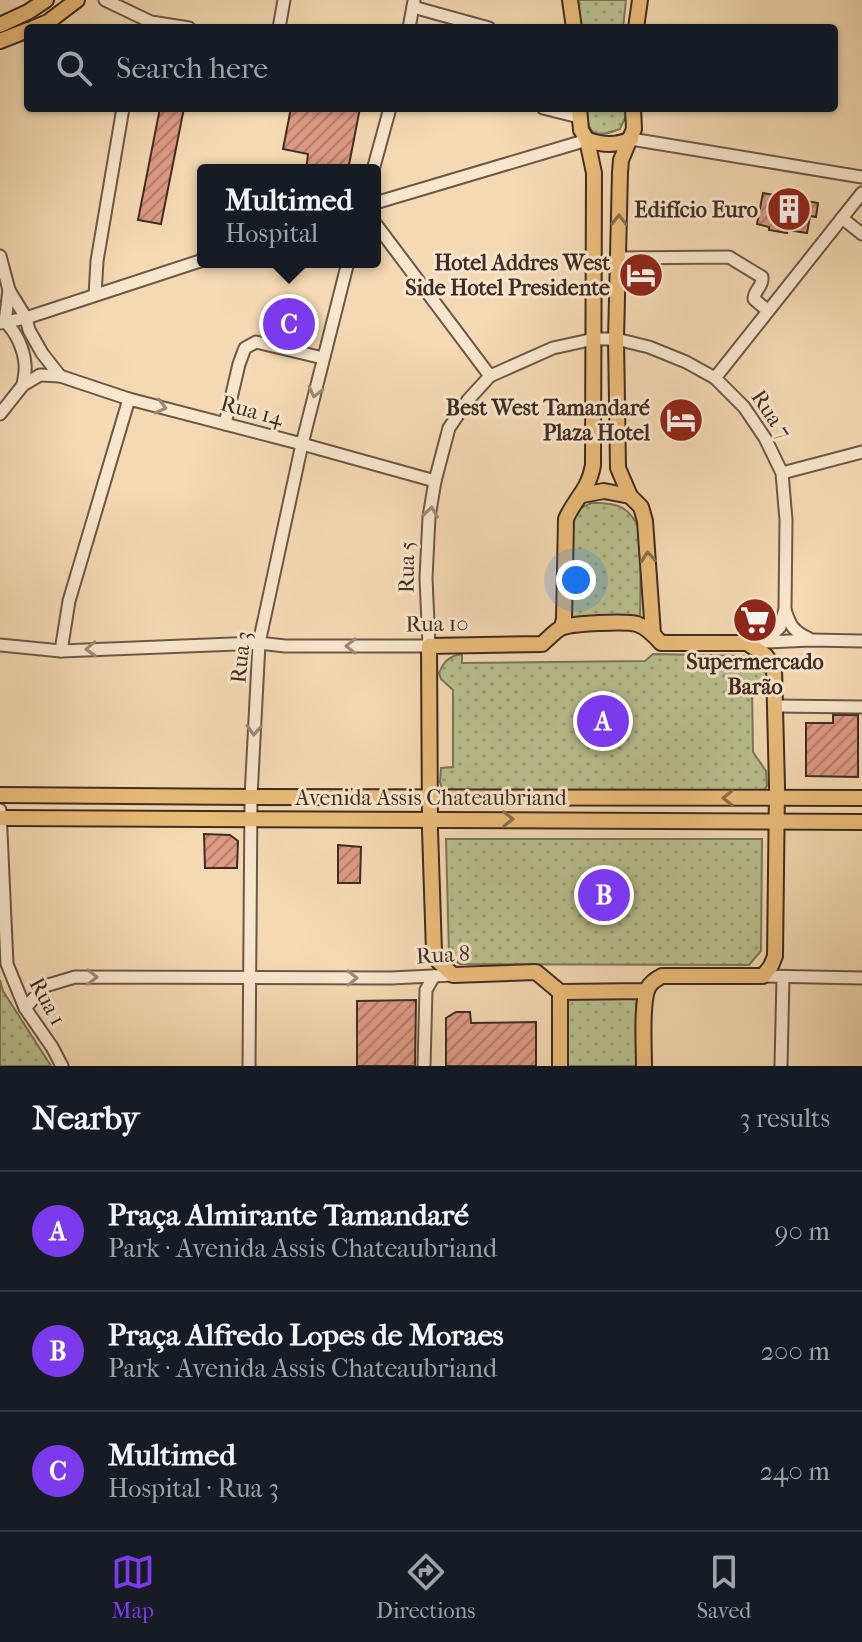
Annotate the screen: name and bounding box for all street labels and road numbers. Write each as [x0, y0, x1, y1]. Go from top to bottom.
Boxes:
street label: Rua 7 [745, 385, 797, 444]
street label: Rua 14 [218, 390, 287, 432]
street label: Rua 5 [394, 541, 420, 593]
street label: Rua 10 [405, 610, 469, 638]
street label: Rua 3 [225, 630, 257, 684]
street label: Avenida Assis Chateaubriand [294, 785, 568, 811]
street label: Rua 8 [415, 941, 471, 969]
street label: Rua 1 [23, 973, 71, 1030]

